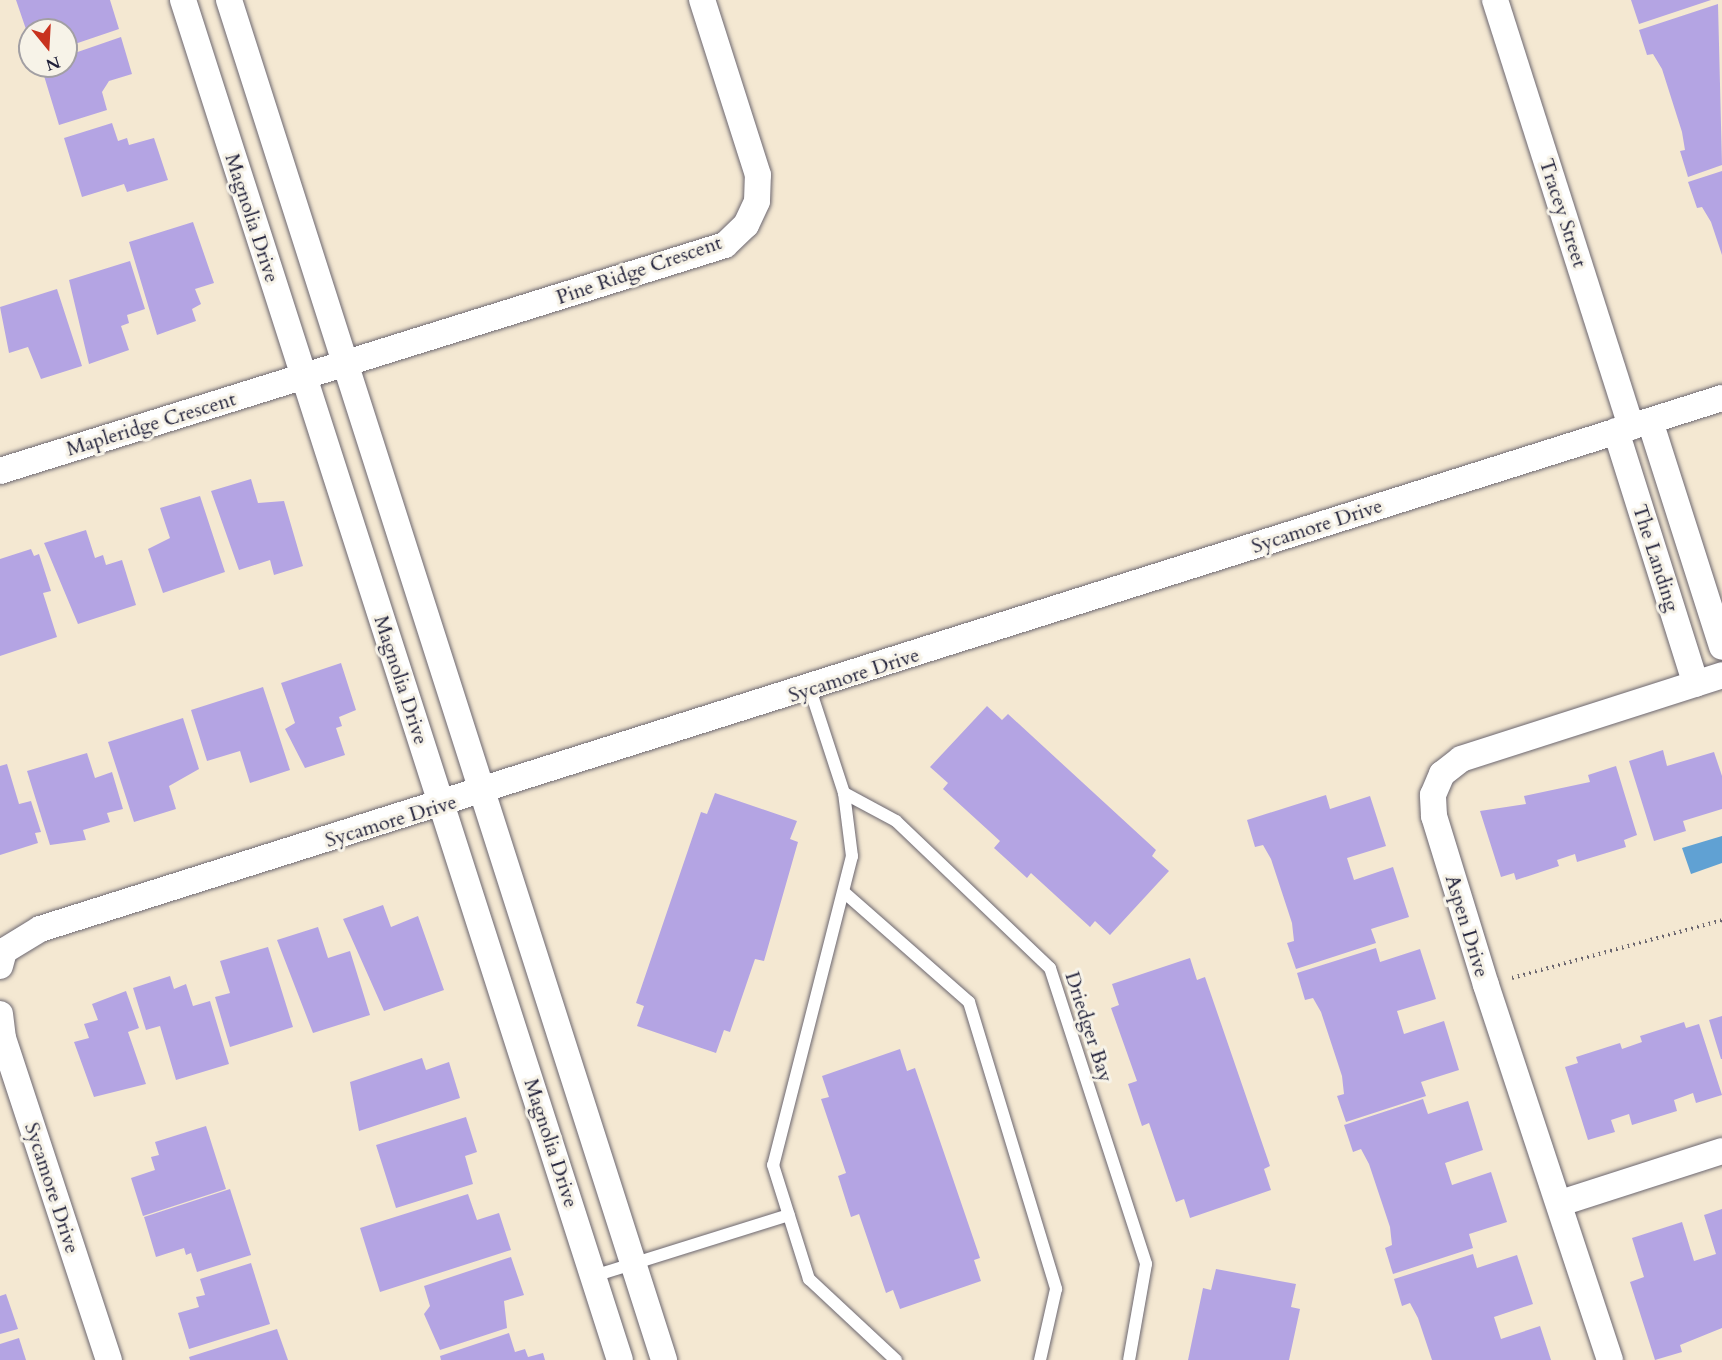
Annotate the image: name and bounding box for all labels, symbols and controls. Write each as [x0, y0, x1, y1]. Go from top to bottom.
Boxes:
north arrow [18, 18, 78, 78]
text: N [43, 51, 63, 76]
street label: Magnolia Drive [220, 151, 284, 285]
street label: Tracey Street [1534, 156, 1592, 270]
street label: Pine Ridge Crescent [553, 230, 725, 310]
street label: Mapleridge Crescent [63, 387, 239, 461]
street label: Sycamore Drive [1249, 494, 1385, 558]
street label: The Landing [1627, 501, 1685, 615]
street label: Magnolia Drive [369, 613, 433, 747]
street label: Sycamore Drive [786, 643, 922, 707]
street label: Sycamore Drive [322, 790, 460, 852]
street label: Aspen Drive [1440, 872, 1494, 980]
street label: Driedger Bay [1060, 969, 1118, 1085]
street label: Magnolia Drive [519, 1076, 583, 1210]
street label: Sycamore Drive [20, 1120, 84, 1256]

